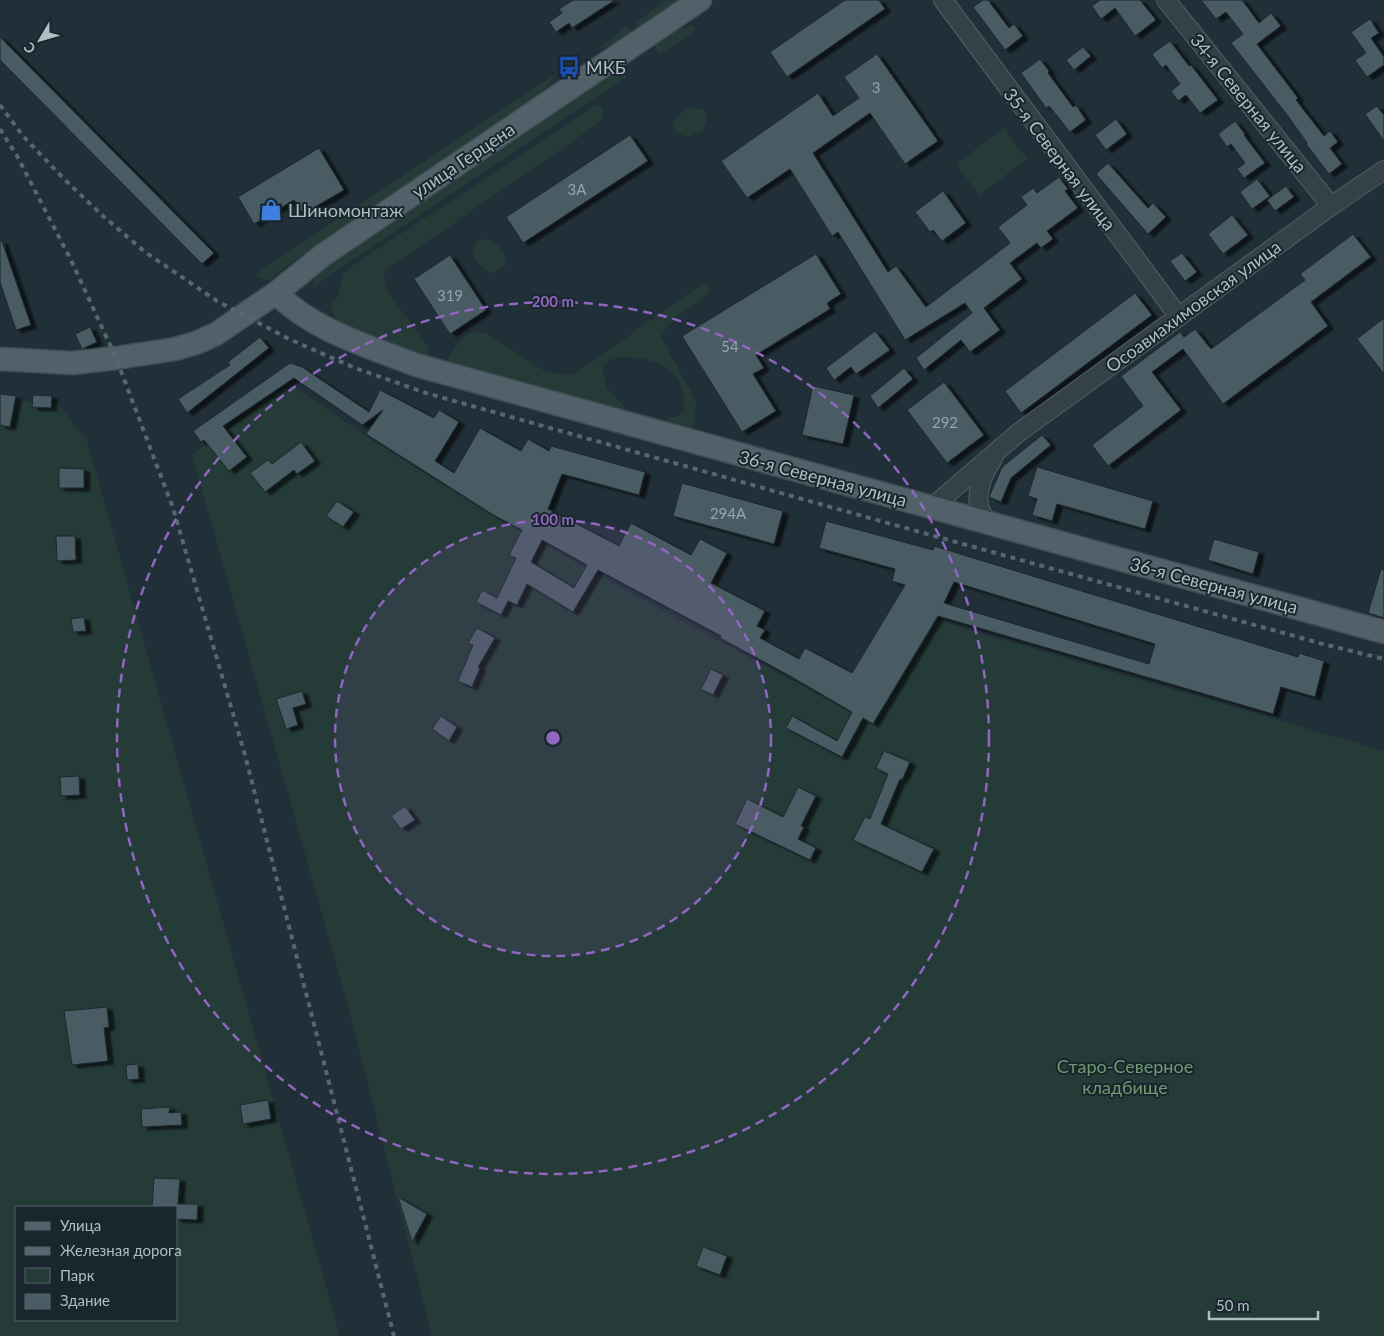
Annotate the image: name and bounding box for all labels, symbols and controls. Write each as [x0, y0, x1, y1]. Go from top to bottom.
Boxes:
north arrow [15, 15, 65, 65]
street label: 34-я Северная улица [1186, 29, 1312, 177]
text: С [19, 39, 39, 57]
bus stop icon: МКБ [556, 54, 582, 80]
place label: МКБ [586, 56, 626, 78]
house number: 3 [872, 78, 880, 96]
street label: 35-я Северная улица [999, 83, 1121, 235]
street label: улица Герцена [407, 118, 519, 202]
house number: 3А [568, 180, 587, 198]
shop icon: Шиномонтаж [258, 197, 284, 223]
place label: Шиномонтаж [288, 199, 403, 221]
street label: Осоавиахимовская улица [1101, 235, 1285, 377]
house number: 319 [437, 286, 463, 304]
text: 200 m [532, 292, 574, 310]
house number: 54 [721, 337, 739, 355]
house number: 292 [932, 413, 958, 431]
street label: 36-я Северная улица [737, 445, 909, 511]
house number: 294А [710, 504, 747, 522]
text: 100 m [532, 510, 574, 528]
street label: 36-я Северная улица [1128, 552, 1300, 618]
centre of rings [544, 729, 562, 747]
park label: Старо-Северное кладбище [1057, 1055, 1193, 1098]
legend [15, 1206, 178, 1321]
text: Улица [60, 1216, 101, 1234]
text: Железная дорога [60, 1241, 182, 1259]
text: Парк [60, 1266, 95, 1284]
scale bar [1209, 1288, 1318, 1320]
text: Здание [60, 1291, 110, 1309]
text: 50 m [1216, 1296, 1250, 1314]

